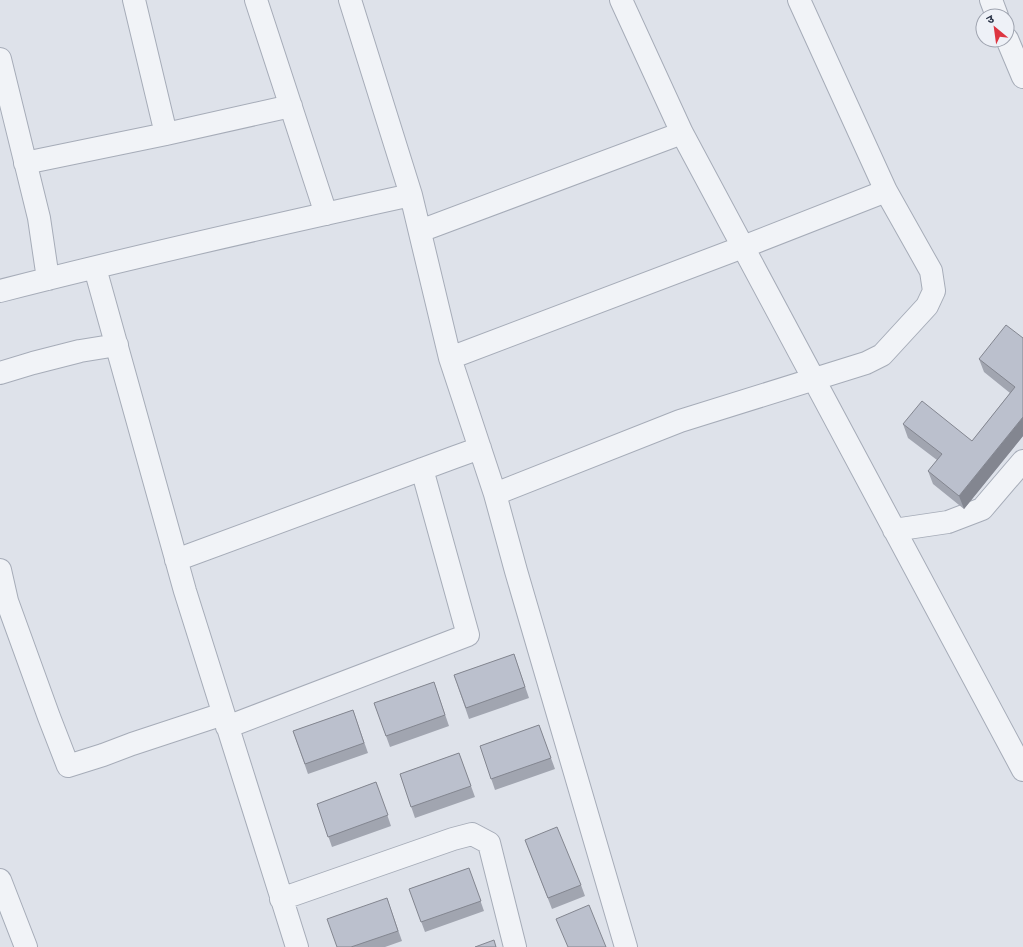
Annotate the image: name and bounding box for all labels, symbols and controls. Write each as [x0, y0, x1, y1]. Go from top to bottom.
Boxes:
north arrow [975, 8, 1015, 48]
text: उ [985, 13, 996, 26]

